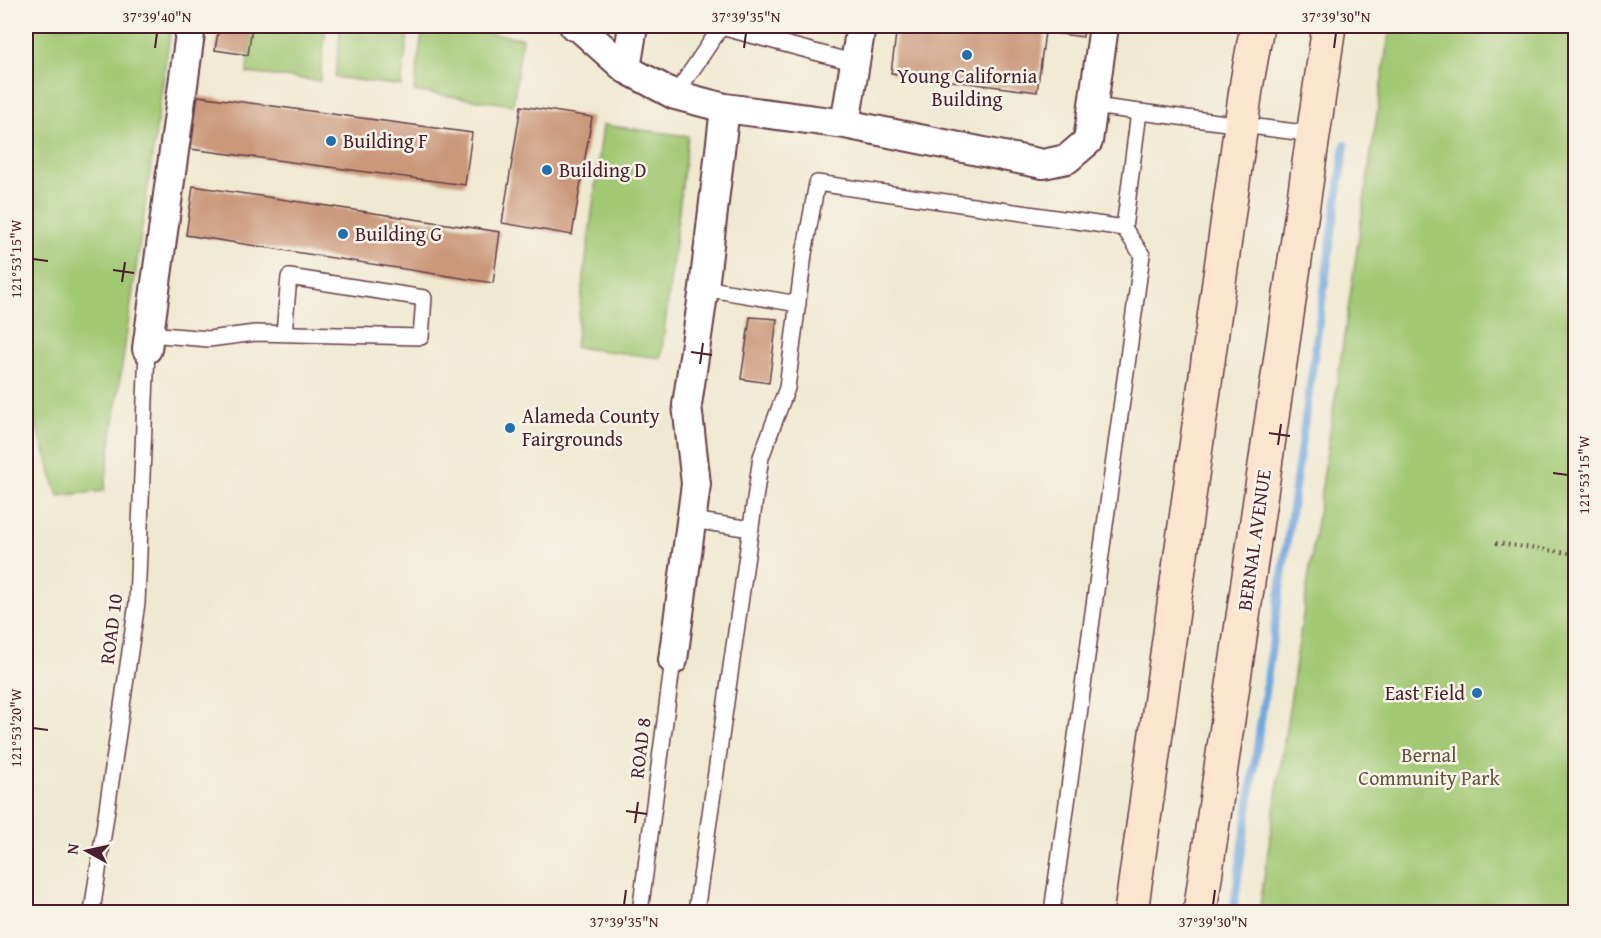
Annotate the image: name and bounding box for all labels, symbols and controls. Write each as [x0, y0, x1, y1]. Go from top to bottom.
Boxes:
text: 37°39'40"N [123, 6, 192, 27]
text: 37°39'35"N [712, 6, 781, 27]
text: 37°39'30"N [1302, 6, 1371, 27]
marker: Young California Building [960, 48, 974, 62]
place label: Young California Building [897, 61, 1038, 113]
place label: Building F [343, 126, 428, 155]
marker: Building F [324, 134, 338, 148]
place label: Building D [559, 155, 646, 184]
marker: Building D [540, 163, 554, 177]
text: 121°53'15"W [5, 219, 26, 299]
place label: Building G [355, 219, 442, 248]
marker: Building G [336, 227, 350, 241]
place label: Alameda County Fairgrounds [522, 401, 660, 453]
marker: Alameda County Fairgrounds [503, 421, 517, 435]
text: 121°53'15"W [1573, 435, 1594, 515]
street label: BERNAL AVENUE [1229, 467, 1278, 612]
street label: ROAD 10 [92, 592, 129, 666]
place label: East Field [1385, 678, 1465, 707]
marker: East Field [1470, 686, 1484, 700]
text: 121°53'20"W [5, 688, 26, 768]
street label: ROAD 8 [621, 716, 658, 780]
park label: Bernal Community Park [1358, 740, 1501, 792]
north arrow [57, 821, 117, 881]
text: N [60, 842, 85, 856]
text: 37°39'35"N [590, 911, 659, 932]
text: 37°39'30"N [1179, 911, 1248, 932]

